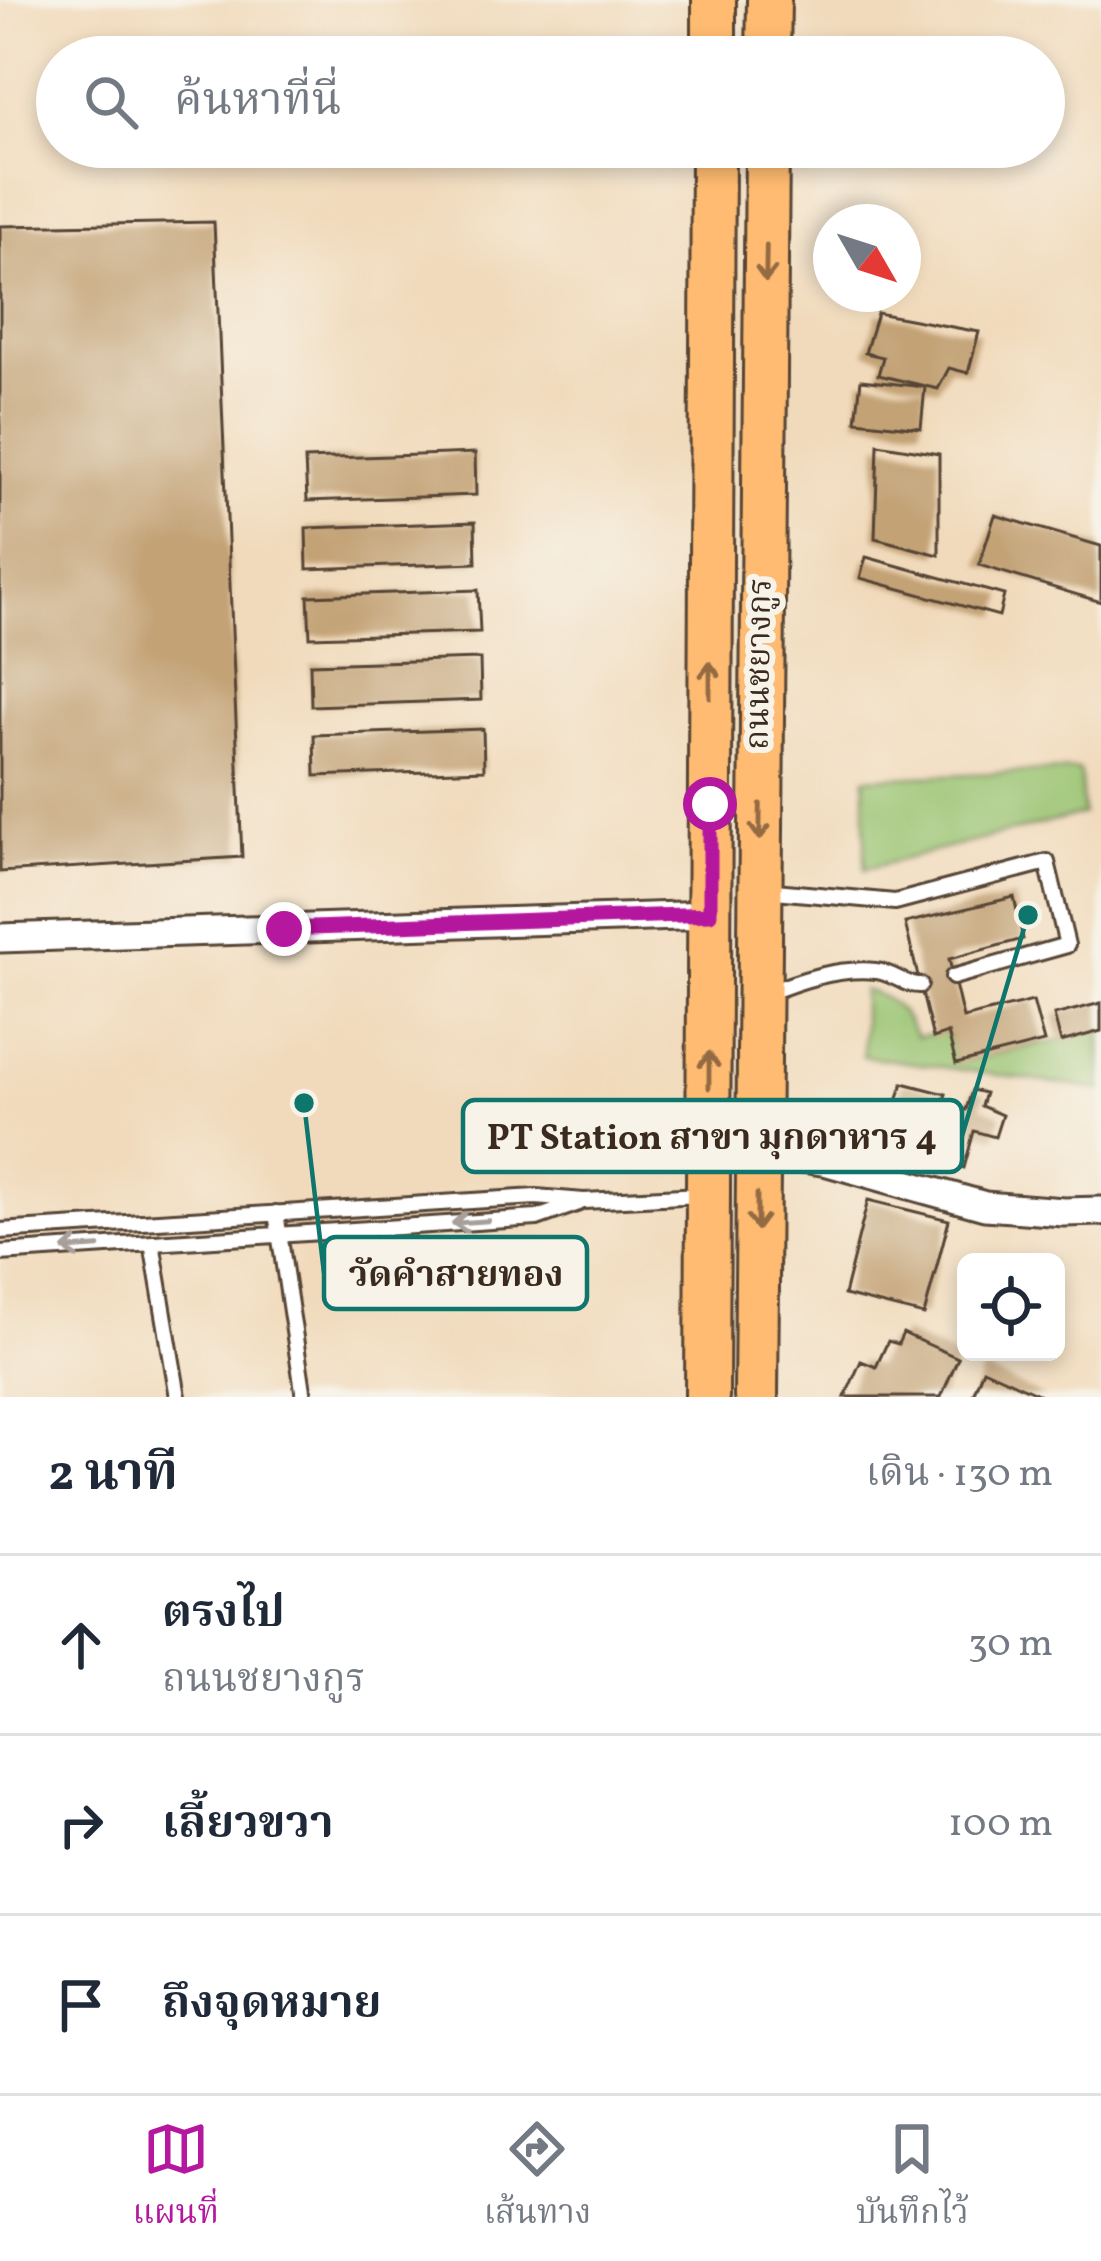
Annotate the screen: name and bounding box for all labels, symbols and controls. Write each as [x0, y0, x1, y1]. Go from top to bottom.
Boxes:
search box [36, 36, 1065, 168]
icon: search [78, 69, 144, 135]
text: ค้นหาที่นี่ [174, 71, 342, 134]
north arrow [813, 204, 921, 312]
one-way arrow [755, 244, 777, 283]
street label: ถนนชยางกูร [737, 578, 785, 750]
one-way arrow [699, 661, 721, 700]
route start [683, 777, 737, 831]
one-way arrow [748, 802, 771, 841]
route end [257, 902, 311, 956]
one-way arrow [698, 1051, 721, 1090]
callout: PT Station สาขา มุกดาหาร 4 [463, 1100, 962, 1172]
text: PT Station สาขา มุกดาหาร 4 [487, 1115, 937, 1165]
one-way arrow [746, 1192, 768, 1231]
one-way arrow [451, 1211, 490, 1234]
one-way arrow [62, 1237, 101, 1260]
callout: วัดคำสายทอง [324, 1237, 587, 1309]
text: วัดคำสายทอง [349, 1252, 563, 1302]
map controls [957, 1253, 1065, 1361]
button: locate [957, 1253, 1065, 1361]
text: 2 นาที [48, 1440, 178, 1511]
text: เดิน · 130 m [866, 1448, 1053, 1502]
text: ตรงไป [162, 1583, 285, 1646]
icon: ahead [48, 1612, 114, 1678]
text: 30 m [968, 1618, 1053, 1672]
text: ถนนชยางกูร [162, 1654, 365, 1708]
icon: right [48, 1792, 114, 1858]
text: เลี้ยวขวา [162, 1794, 334, 1857]
text: 100 m [948, 1798, 1053, 1852]
icon: arrive [48, 1972, 114, 2038]
text: ถึงจุดหมาย [162, 1974, 382, 2037]
tab: แผนที่ [132, 2116, 219, 2241]
tab: เส้นทาง [484, 2116, 591, 2241]
tab: บันทึกไว้ [856, 2116, 969, 2241]

